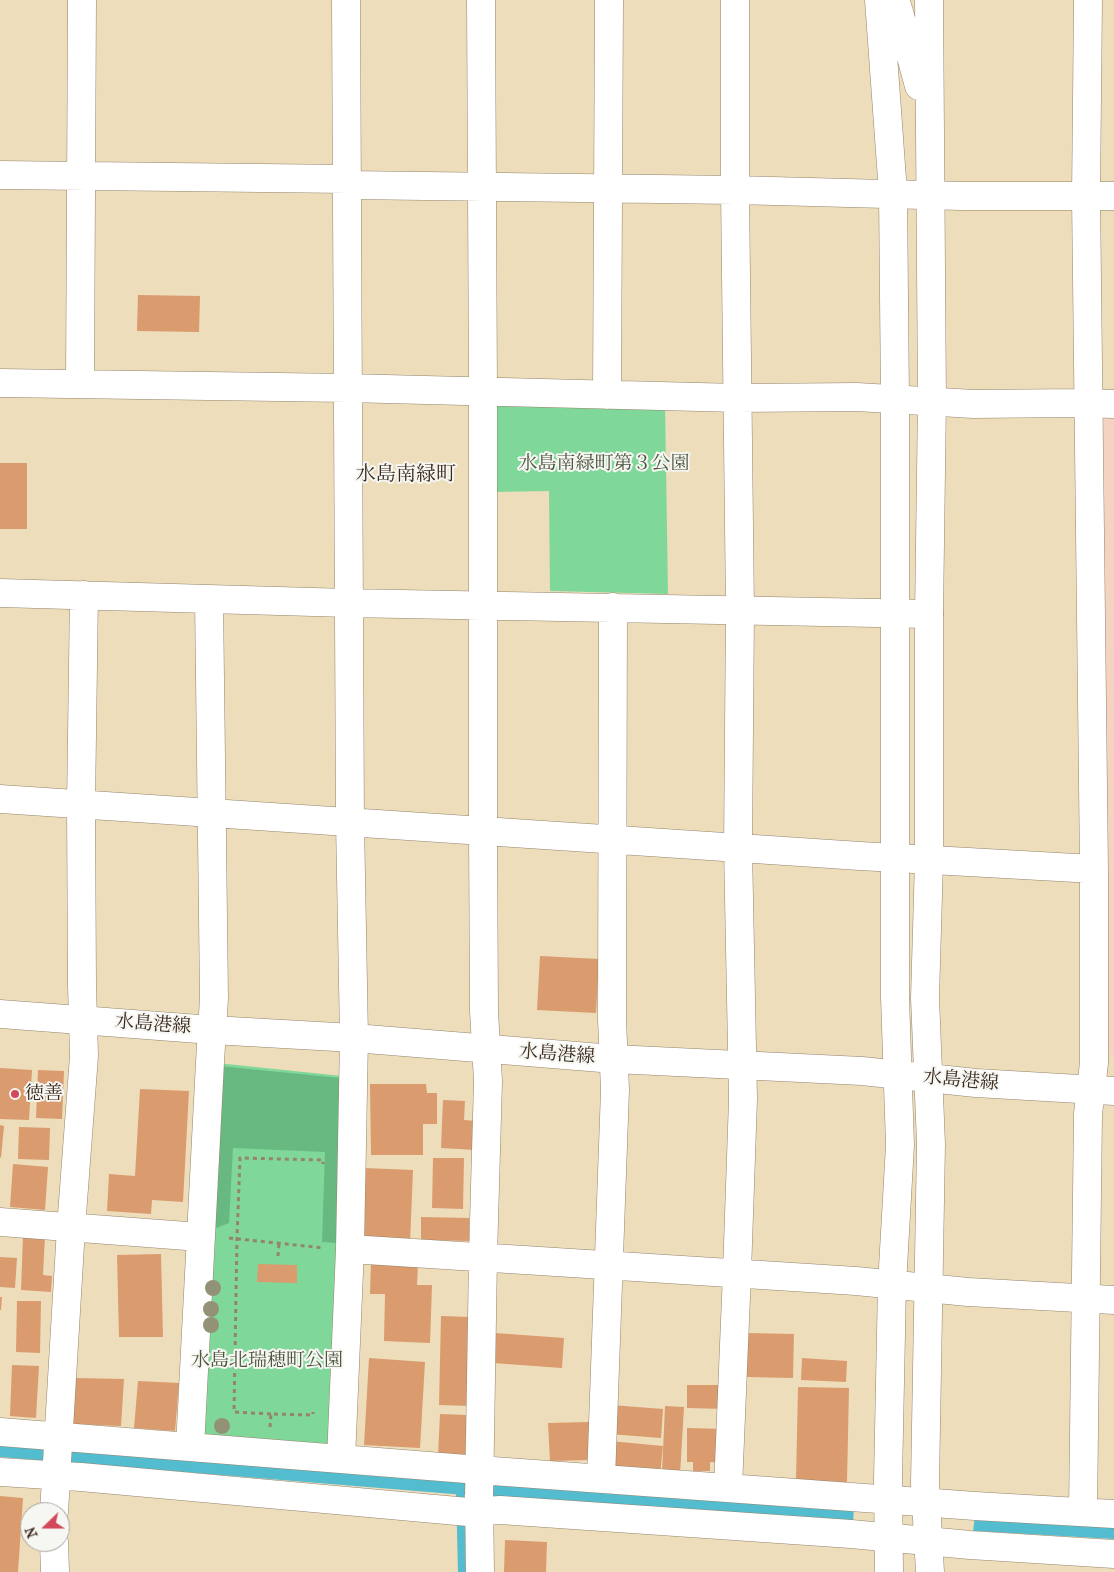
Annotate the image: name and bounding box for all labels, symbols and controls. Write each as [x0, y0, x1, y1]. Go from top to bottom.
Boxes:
park label: 水島南緑町第３公園 [519, 453, 689, 475]
district label: 水島南緑町 [356, 463, 456, 487]
street label: 水島港線 [114, 1011, 192, 1039]
street label: 水島港線 [518, 1041, 596, 1069]
street label: 水島港線 [922, 1066, 1000, 1096]
place label: 徳善 [25, 1083, 63, 1105]
marker: 徳善 [9, 1088, 21, 1100]
park label: 水島北瑞穂町公園 [191, 1350, 343, 1372]
north arrow [20, 1502, 70, 1552]
text: N [22, 1524, 41, 1541]

